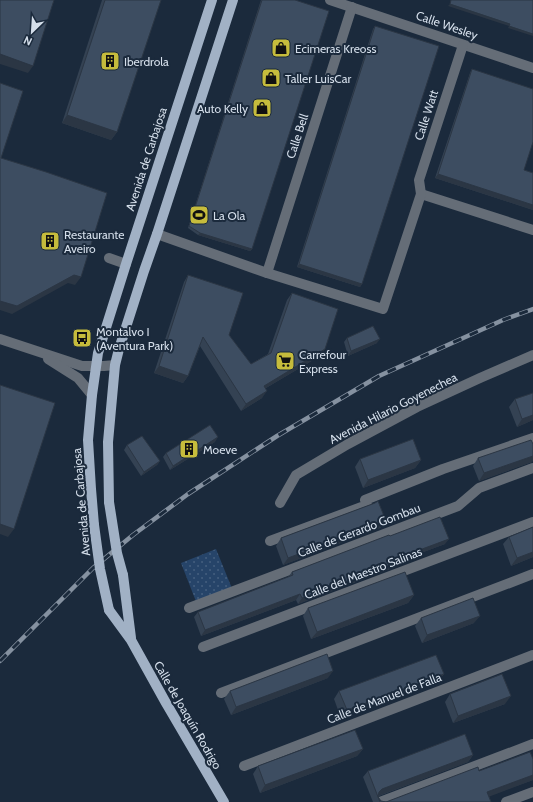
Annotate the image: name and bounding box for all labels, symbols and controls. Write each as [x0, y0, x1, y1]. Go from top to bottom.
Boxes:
street label: Calle Wesley [414, 7, 480, 43]
north arrow [12, 12, 52, 52]
text: N [21, 33, 34, 49]
shop icon: Ecimeras Kreoss [270, 37, 292, 59]
place label: Ecimeras Kreoss [295, 41, 376, 56]
building icon: Iberdrola [99, 50, 121, 72]
place label: Iberdrola [124, 54, 169, 69]
shop icon: Taller LuisCar [260, 67, 282, 89]
place label: Taller LuisCar [285, 71, 351, 86]
street label: Calle Watt [411, 88, 441, 142]
shop icon: Auto Kelly [251, 97, 273, 119]
place label: Auto Kelly [197, 101, 248, 116]
street label: Avenida de Carbajosa [122, 105, 170, 213]
street label: Calle Bell [283, 111, 311, 160]
sports icon: La Ola [188, 204, 210, 226]
place label: La Ola [213, 208, 245, 223]
place label: Restaurante Aveiro [64, 227, 124, 256]
building icon: Restaurante Aveiro [39, 230, 61, 252]
place label: Montalvo I (Aventura Park) [96, 324, 173, 353]
bus stop icon: Montalvo I (Aventura Park) [71, 327, 93, 349]
place label: Carrefour Express [299, 347, 346, 376]
supermarket icon: Carrefour Express [274, 350, 296, 372]
street label: Avenida Hilario Goyenechea [326, 369, 460, 447]
building icon: Moeve [178, 438, 200, 460]
place label: Moeve [203, 442, 237, 457]
street label: Avenida de Carbajosa [69, 447, 93, 556]
street label: Calle de Gerardo Gombau [296, 500, 422, 560]
street label: Calle del Maestro Salinas [302, 544, 424, 602]
street label: Calle de Joaquín Rodrigo [151, 658, 225, 772]
street label: Calle de Manuel de Falla [325, 669, 444, 727]

